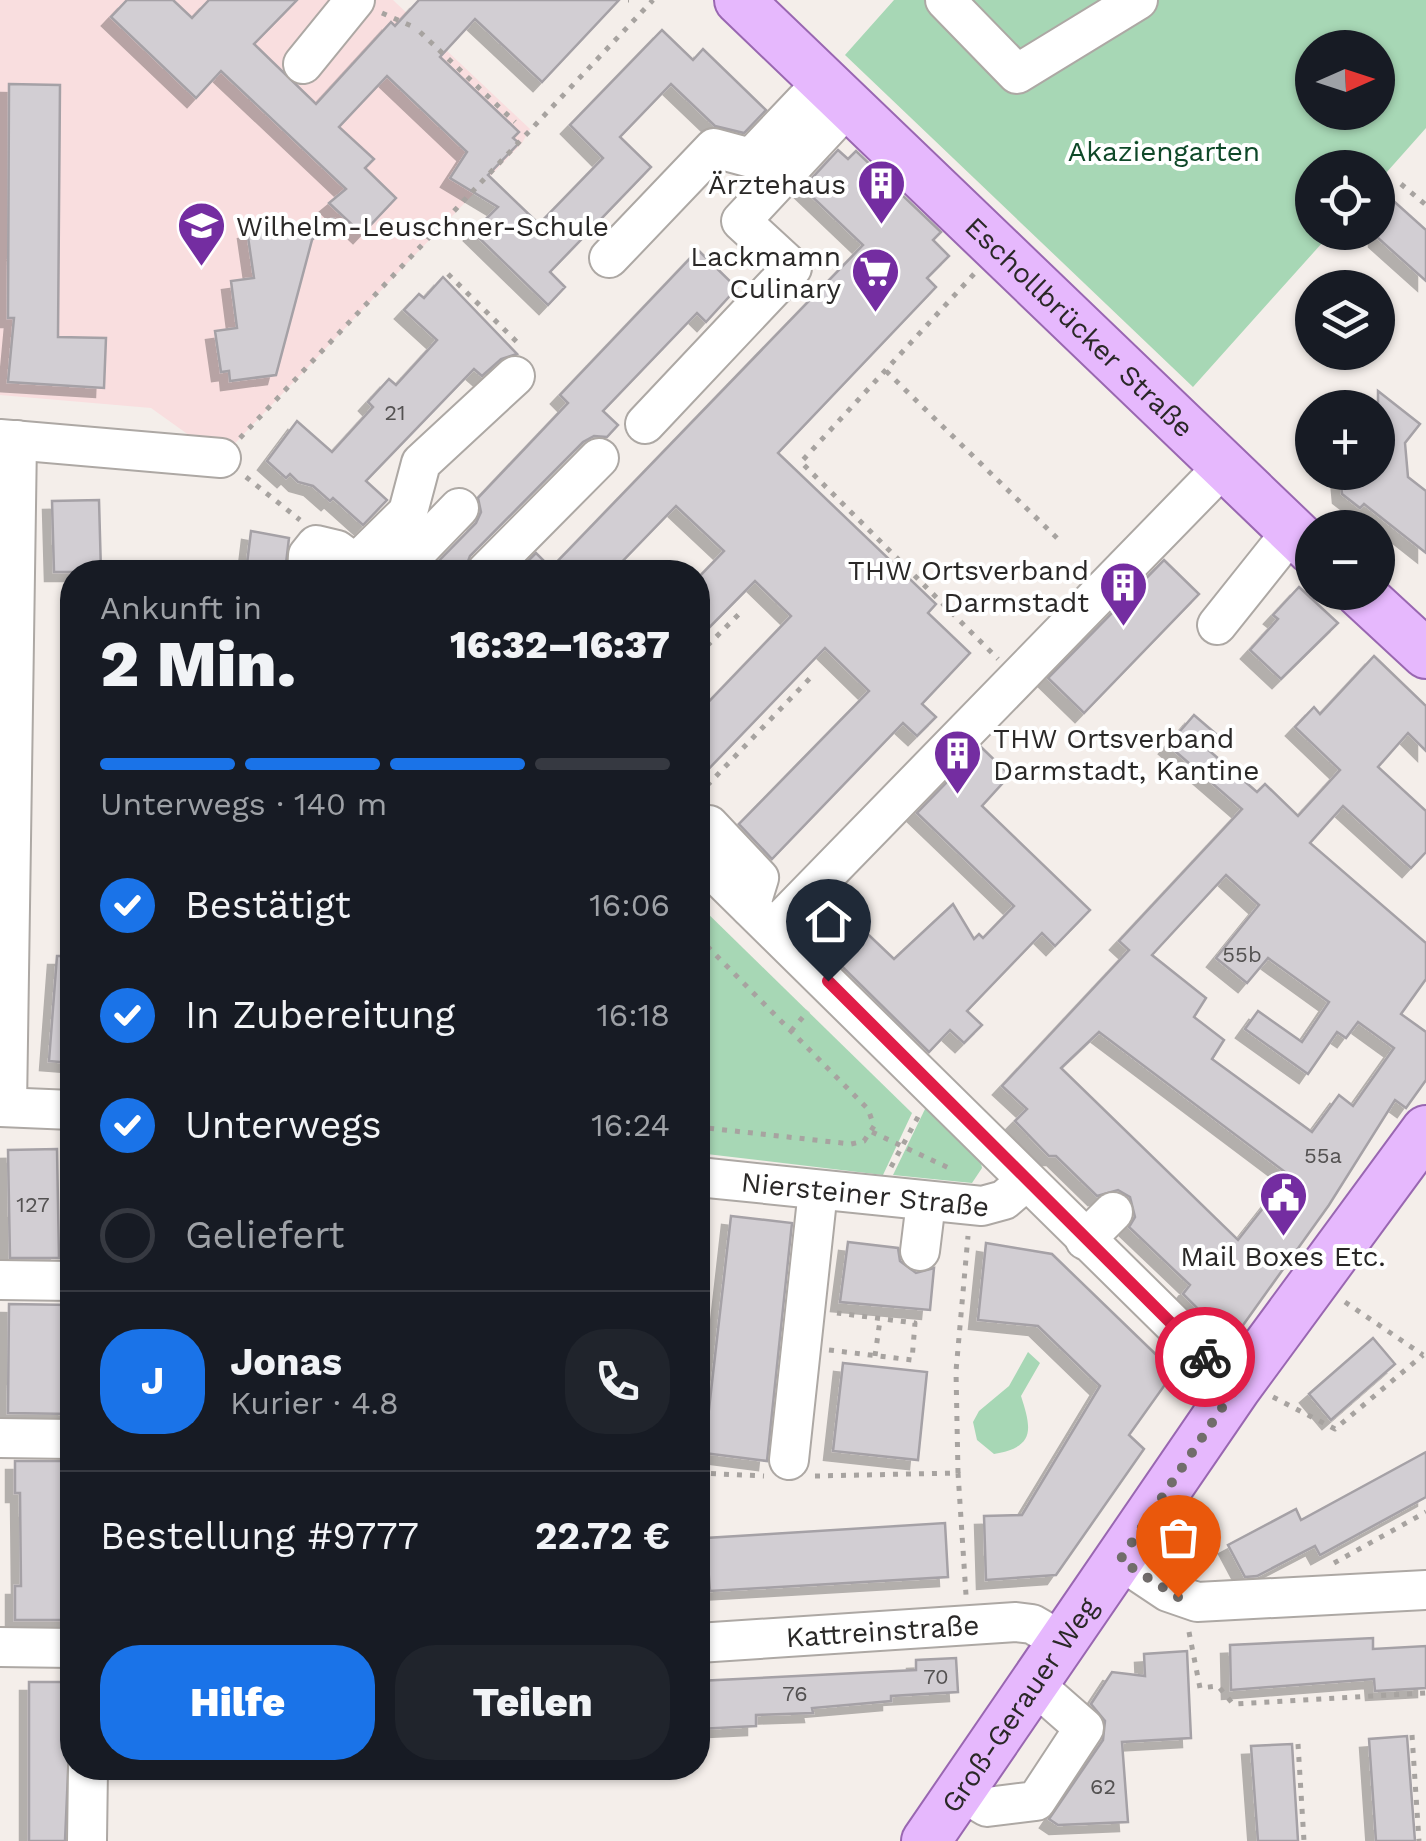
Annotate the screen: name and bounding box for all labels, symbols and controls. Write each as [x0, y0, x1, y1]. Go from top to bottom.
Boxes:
north arrow [1295, 30, 1395, 130]
map controls [1295, 30, 1395, 610]
park label: Akaziengarten [1068, 135, 1260, 168]
button: locate [1295, 150, 1395, 250]
building icon: Ärztehaus [855, 158, 907, 226]
place label: Ärztehaus [708, 168, 846, 201]
school or university icon: Wilhelm-Leuschner-Schule [175, 200, 227, 268]
place label: Wilhelm-Leuschner-Schule [236, 210, 609, 243]
street label: Eschollbrücker Straße [958, 210, 1200, 444]
place label: Lackmamn Culinary [690, 240, 842, 305]
supermarket icon: Lackmamn Culinary [850, 246, 902, 314]
button: layers [1295, 270, 1395, 370]
button: + [1295, 390, 1395, 490]
house number: 21 [384, 400, 406, 425]
button: − [1295, 510, 1395, 610]
place label: THW Ortsverband Darmstadt [848, 554, 1089, 619]
building icon: THW Ortsverband Darmstadt [1098, 560, 1150, 628]
text: Ankunft in [100, 589, 262, 627]
text: 16:32–16:37 [450, 623, 670, 667]
text: 2 Min. [100, 626, 296, 702]
place label: THW Ortsverband Darmstadt, Kantine [993, 722, 1259, 787]
building icon: THW Ortsverband Darmstadt, Kantine [932, 728, 984, 796]
text: Unterwegs · 140 m [100, 785, 387, 823]
icon: check [100, 878, 155, 933]
pin [786, 879, 871, 982]
text: Bestätigt [185, 883, 351, 927]
text: 16:06 [589, 886, 670, 924]
icon: home [801, 894, 856, 949]
house number: 55b [1222, 942, 1262, 967]
icon: check [100, 988, 155, 1043]
text: In Zubereitung [185, 993, 455, 1037]
text: 16:18 [596, 996, 670, 1034]
icon: check [100, 1098, 155, 1153]
text: Unterwegs [185, 1103, 382, 1147]
text: 16:24 [591, 1106, 670, 1144]
house number: 55a [1304, 1143, 1342, 1168]
street label: Niersteiner Straße [740, 1166, 991, 1224]
public building icon: Mail Boxes Etc. [1257, 1170, 1309, 1238]
house number: 127 [16, 1192, 50, 1217]
text: Geliefert [185, 1213, 345, 1257]
place label: Mail Boxes Etc. [1180, 1240, 1386, 1273]
courier [1155, 1307, 1255, 1407]
button: phone [565, 1329, 670, 1434]
icon: bike [1178, 1330, 1233, 1385]
text: Jonas [230, 1340, 342, 1384]
text: J [141, 1359, 164, 1403]
text: Kurier · 4.8 [230, 1384, 399, 1422]
pin [1136, 1495, 1221, 1598]
icon: bag [1151, 1510, 1206, 1565]
text: Bestellung #9777 [100, 1514, 419, 1558]
text: 22.72 € [535, 1514, 670, 1558]
street label: Groß-Gerauer Weg [935, 1591, 1105, 1819]
street label: Kattreinstraße [785, 1608, 980, 1654]
button: Hilfe [100, 1645, 375, 1760]
button: Teilen [395, 1645, 670, 1760]
house number: 70 [923, 1664, 949, 1689]
house number: 76 [782, 1681, 808, 1706]
house number: 62 [1090, 1774, 1116, 1799]

